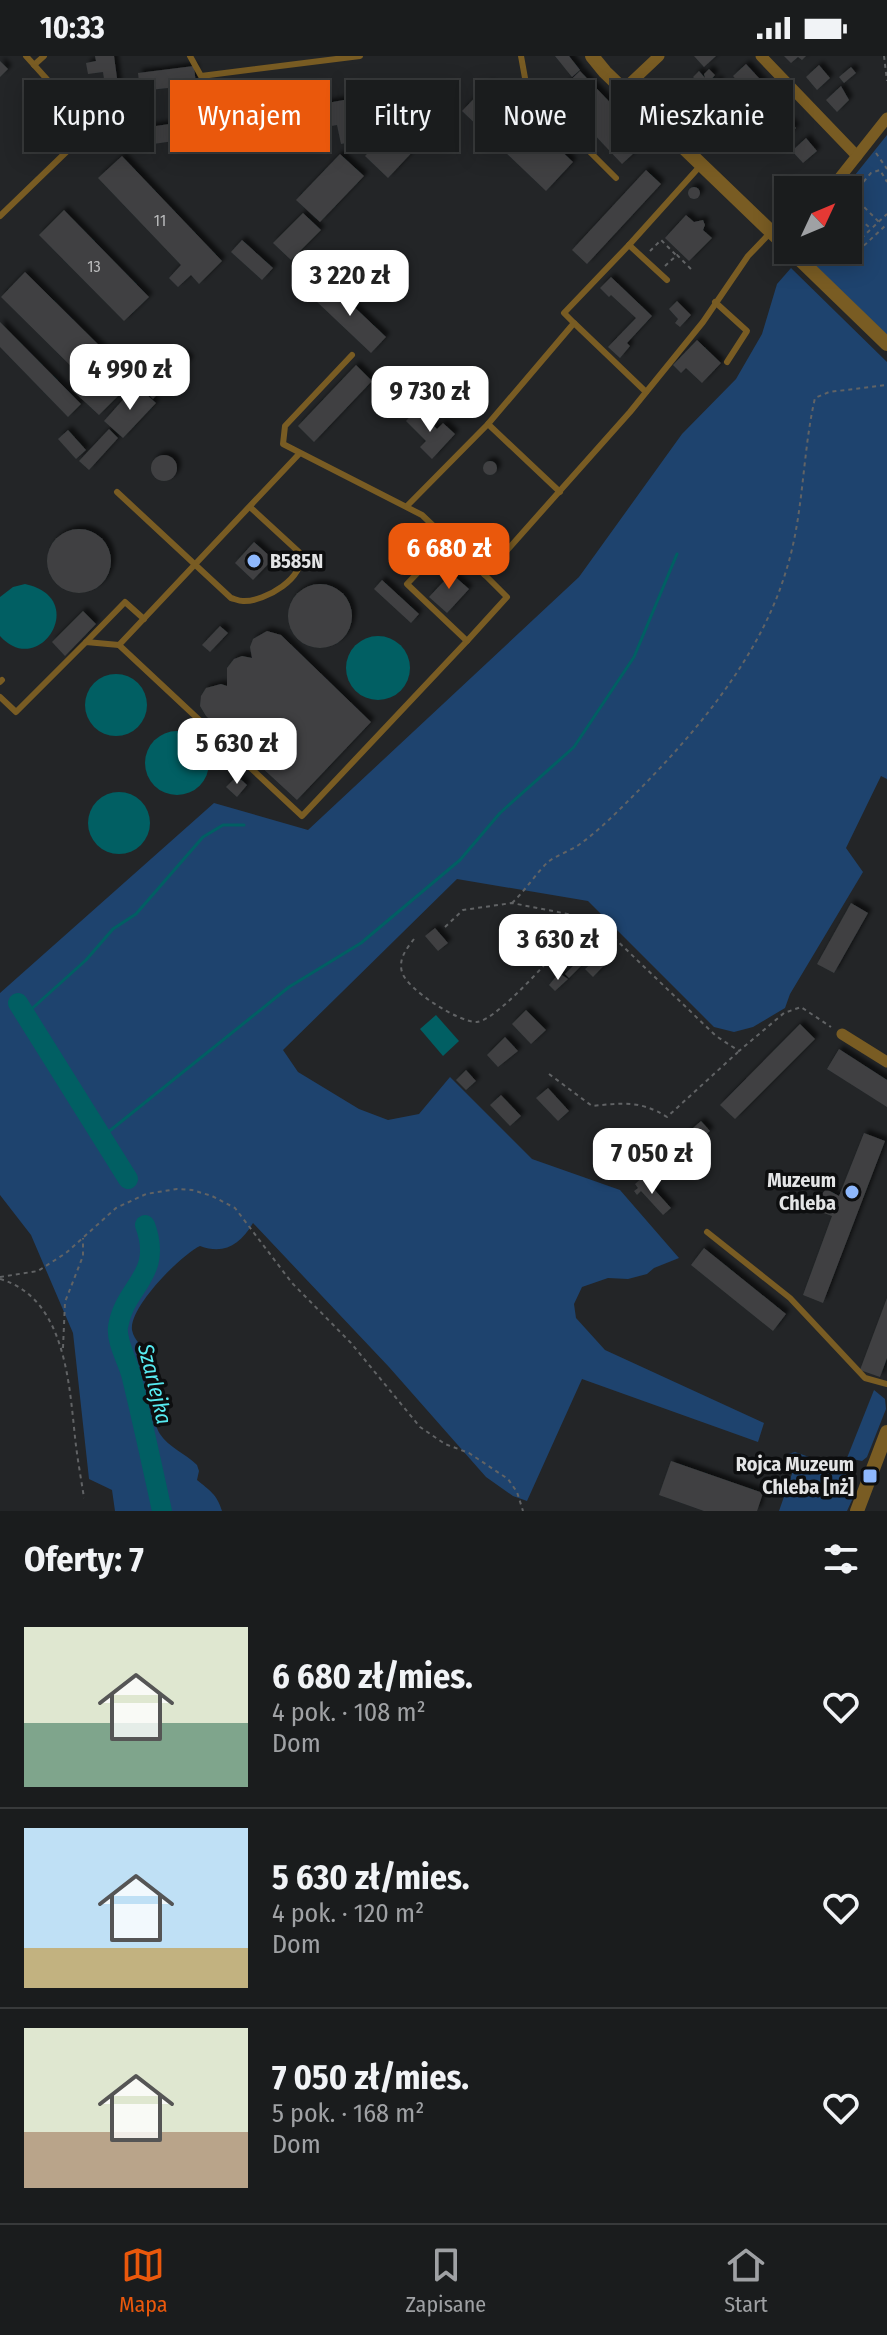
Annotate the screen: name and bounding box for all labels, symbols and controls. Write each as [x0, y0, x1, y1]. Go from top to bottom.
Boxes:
text: 10:33 [40, 10, 105, 46]
chip: Kupno [24, 80, 154, 152]
chip: Wynajem [170, 80, 330, 152]
chip: Filtry [346, 80, 459, 152]
chip: Nowe [475, 80, 595, 152]
chip: Mieszkanie [611, 80, 793, 152]
north arrow [774, 176, 862, 264]
map controls [774, 176, 862, 264]
house number: 11 [154, 211, 166, 230]
pin: 3 220 zł [267, 250, 433, 318]
house number: 13 [87, 257, 101, 276]
text: 3 220 zł [310, 260, 390, 291]
pin: 4 990 zł [47, 344, 213, 412]
text: 4 990 zł [88, 354, 172, 385]
pin: 9 730 zł [347, 366, 513, 434]
text: 9 730 zł [390, 376, 470, 407]
pin: 6 680 zł [366, 523, 532, 591]
text: 6 680 zł [406, 533, 492, 564]
place label: B585N [270, 549, 323, 573]
marker: B585N [245, 552, 263, 570]
pin: 5 630 zł [154, 718, 320, 786]
text: 5 630 zł [196, 728, 278, 759]
pin: 3 630 zł [475, 914, 641, 982]
text: 3 630 zł [517, 924, 599, 955]
pin: 7 050 zł [569, 1128, 735, 1196]
text: 7 050 zł [611, 1138, 693, 1169]
place label: Muzeum Chleba [767, 1168, 836, 1215]
marker: Muzeum Chleba [843, 1183, 861, 1201]
water label: Szarlejka [132, 1340, 178, 1427]
place label: Rojca Muzeum Chleba [nż] [736, 1452, 854, 1499]
marker: Rojca Muzeum Chleba [nż] [861, 1467, 879, 1485]
icon: filters [819, 1537, 863, 1581]
text: Oferty: 7 [24, 1539, 144, 1580]
text: 6 680 zł/mies. [272, 1656, 473, 1697]
icon: home [88, 1659, 184, 1755]
icon: heart [819, 1685, 863, 1729]
text: 4 pok. · 108 m² [272, 1697, 426, 1728]
text: Dom [272, 1728, 321, 1759]
text: 5 630 zł/mies. [272, 1857, 470, 1898]
icon: home [88, 1860, 184, 1956]
icon: heart [819, 1886, 863, 1930]
text: 4 pok. · 120 m² [272, 1898, 424, 1929]
text: Dom [272, 1929, 321, 1960]
text: 7 050 zł/mies. [272, 2057, 469, 2098]
icon: home [88, 2060, 184, 2156]
icon: heart [819, 2086, 863, 2130]
text: 5 pok. · 168 m² [272, 2098, 424, 2129]
text: Dom [272, 2129, 321, 2160]
tab: Mapa [119, 2243, 168, 2318]
tab: Zapisane [406, 2243, 486, 2318]
tab: Start [724, 2243, 768, 2318]

